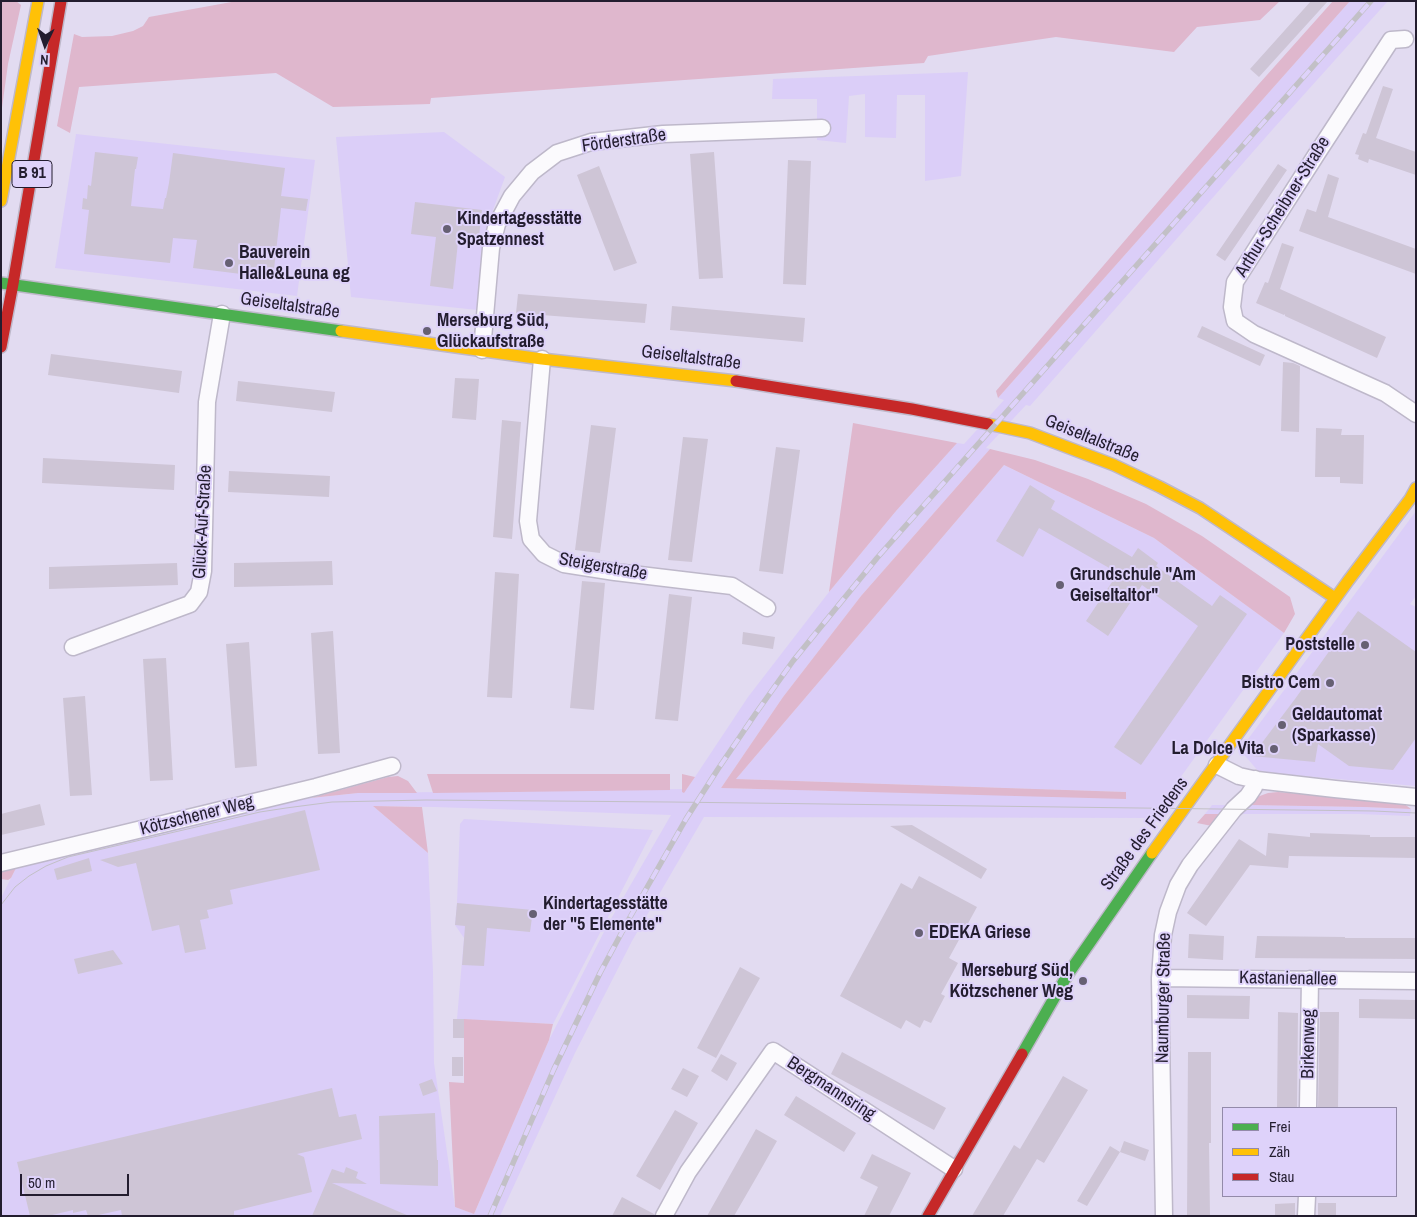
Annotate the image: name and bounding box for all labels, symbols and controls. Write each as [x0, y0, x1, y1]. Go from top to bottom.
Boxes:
north arrow [20, 20, 70, 70]
text: N [40, 51, 49, 69]
street label: Förderstraße [581, 124, 667, 158]
street label: Arthur-Scheibner-Straße [1231, 133, 1335, 281]
road number: B 91 [12, 160, 52, 188]
place label: Kindertagesstätte Spatzennest [457, 208, 582, 250]
marker: Kindertagesstätte Spatzennest [441, 223, 453, 235]
place label: Bauverein Halle&Leuna eg [239, 242, 350, 284]
marker: Bauverein Halle&Leuna eg [223, 257, 235, 269]
street label: Geiseltalstraße [239, 288, 341, 324]
place label: Merseburg Süd, Glückaufstraße [437, 310, 549, 352]
marker: Merseburg Süd, Glückaufstraße [421, 325, 433, 337]
street label: Geiseltalstraße [640, 341, 742, 375]
street label: Geiseltalstraße [1042, 410, 1142, 468]
street label: Glück-Auf-Straße [189, 465, 217, 579]
street label: Steigerstraße [557, 549, 649, 585]
place label: Grundschule "Am Geiseltaltor" [1070, 564, 1196, 606]
marker: Grundschule "Am Geiseltaltor" [1054, 579, 1066, 591]
place label: Poststelle [1285, 634, 1355, 656]
marker: Poststelle [1359, 639, 1371, 651]
place label: Bistro Cem [1241, 672, 1320, 694]
marker: Bistro Cem [1324, 677, 1336, 689]
place label: Geldautomat (Sparkasse) [1292, 704, 1382, 746]
marker: Geldautomat (Sparkasse) [1276, 719, 1288, 731]
place label: La Dolce Vita [1172, 738, 1264, 760]
marker: La Dolce Vita [1268, 743, 1280, 755]
street label: Straße des Friedens [1097, 773, 1193, 895]
street label: Kötzschener Weg [138, 791, 256, 841]
place label: Kindertagesstätte der "5 Elemente" [543, 893, 668, 936]
marker: Kindertagesstätte der "5 Elemente" [527, 908, 539, 920]
place label: EDEKA Griese [929, 922, 1031, 944]
marker: EDEKA Griese [913, 927, 925, 939]
street label: Naumburger Straße [1152, 933, 1176, 1063]
place label: Merseburg Süd, Kötzschener Weg [949, 960, 1073, 1002]
street label: Kastanienallee [1239, 967, 1337, 991]
marker: Merseburg Süd, Kötzschener Weg [1077, 975, 1089, 987]
street label: Birkenweg [1298, 1009, 1320, 1079]
street label: Bergmannsring [783, 1052, 879, 1126]
legend [1222, 1107, 1397, 1197]
text: Frei [1269, 1116, 1291, 1137]
text: Zäh [1269, 1141, 1290, 1162]
scale bar [22, 1164, 131, 1196]
text: Stau [1269, 1166, 1294, 1187]
text: 50 m [28, 1172, 55, 1193]

